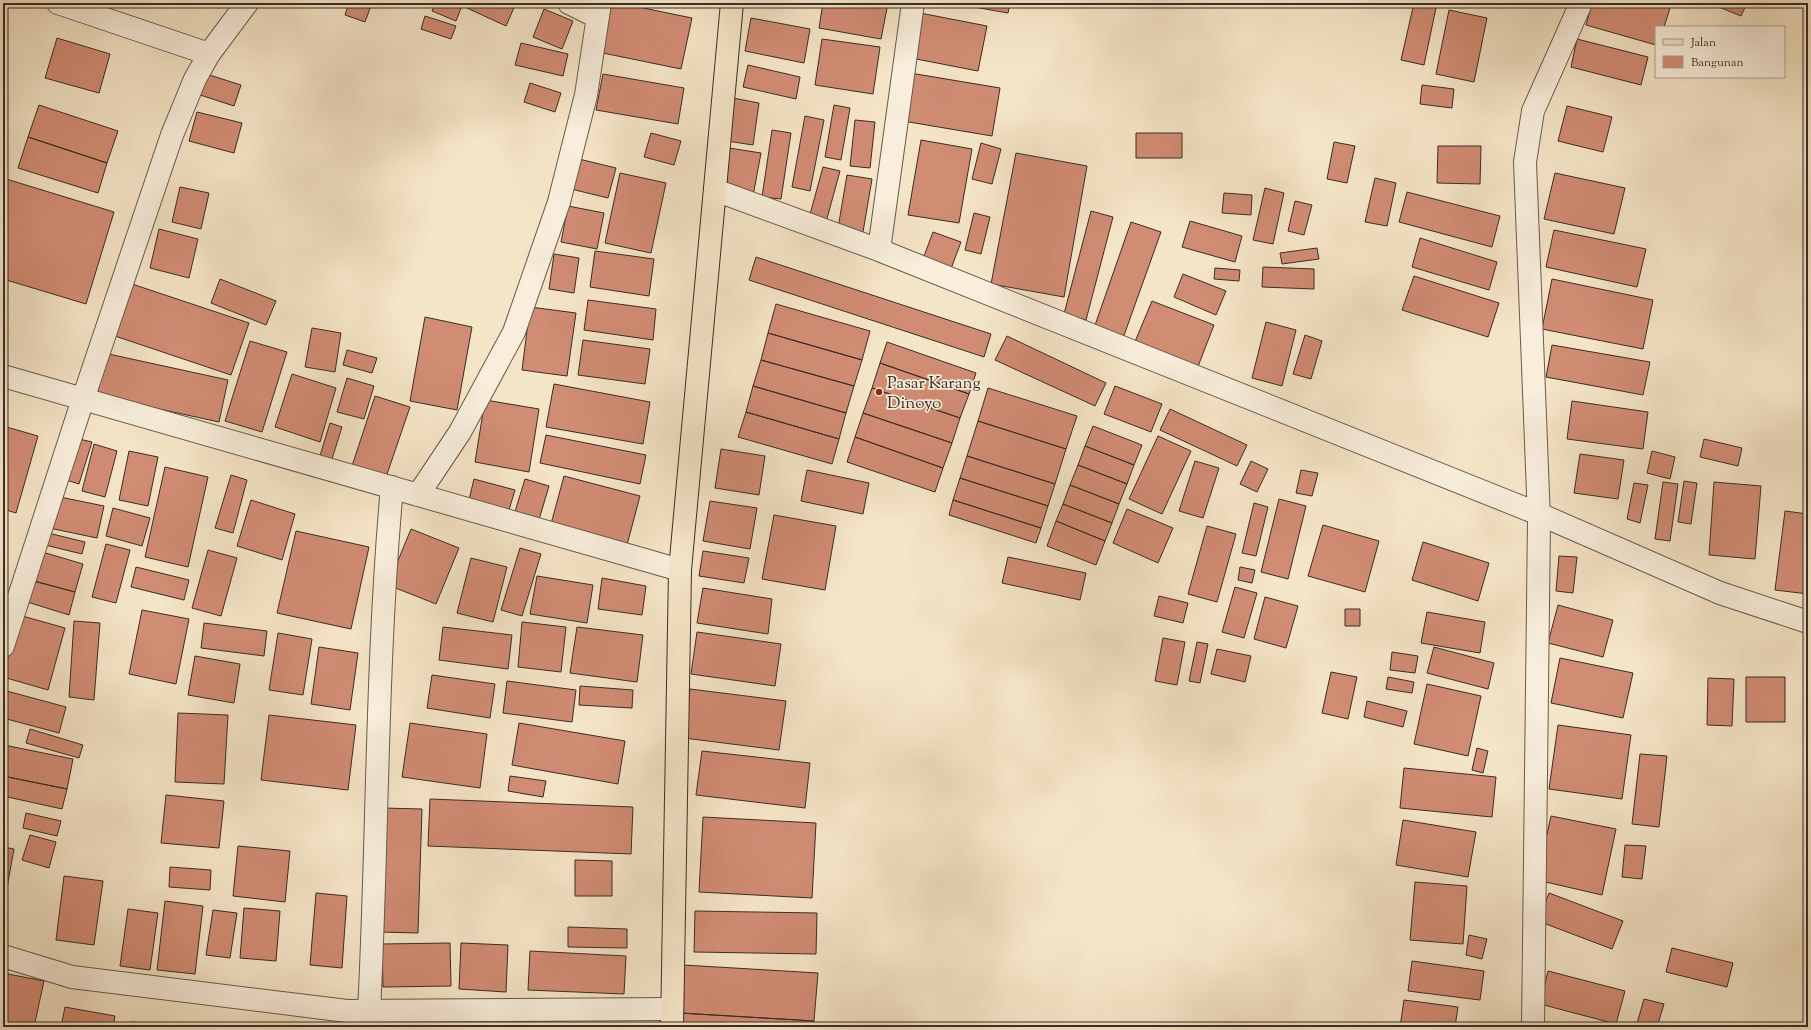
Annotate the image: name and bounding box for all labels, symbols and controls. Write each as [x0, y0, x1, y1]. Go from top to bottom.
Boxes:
legend [1655, 26, 1785, 78]
text: Jalan [1690, 34, 1716, 52]
text: Bangunan [1691, 54, 1744, 72]
place label: Pasar Karang Dinoyo [887, 372, 981, 416]
marker: Pasar Karang Dinoyo [874, 387, 884, 397]

